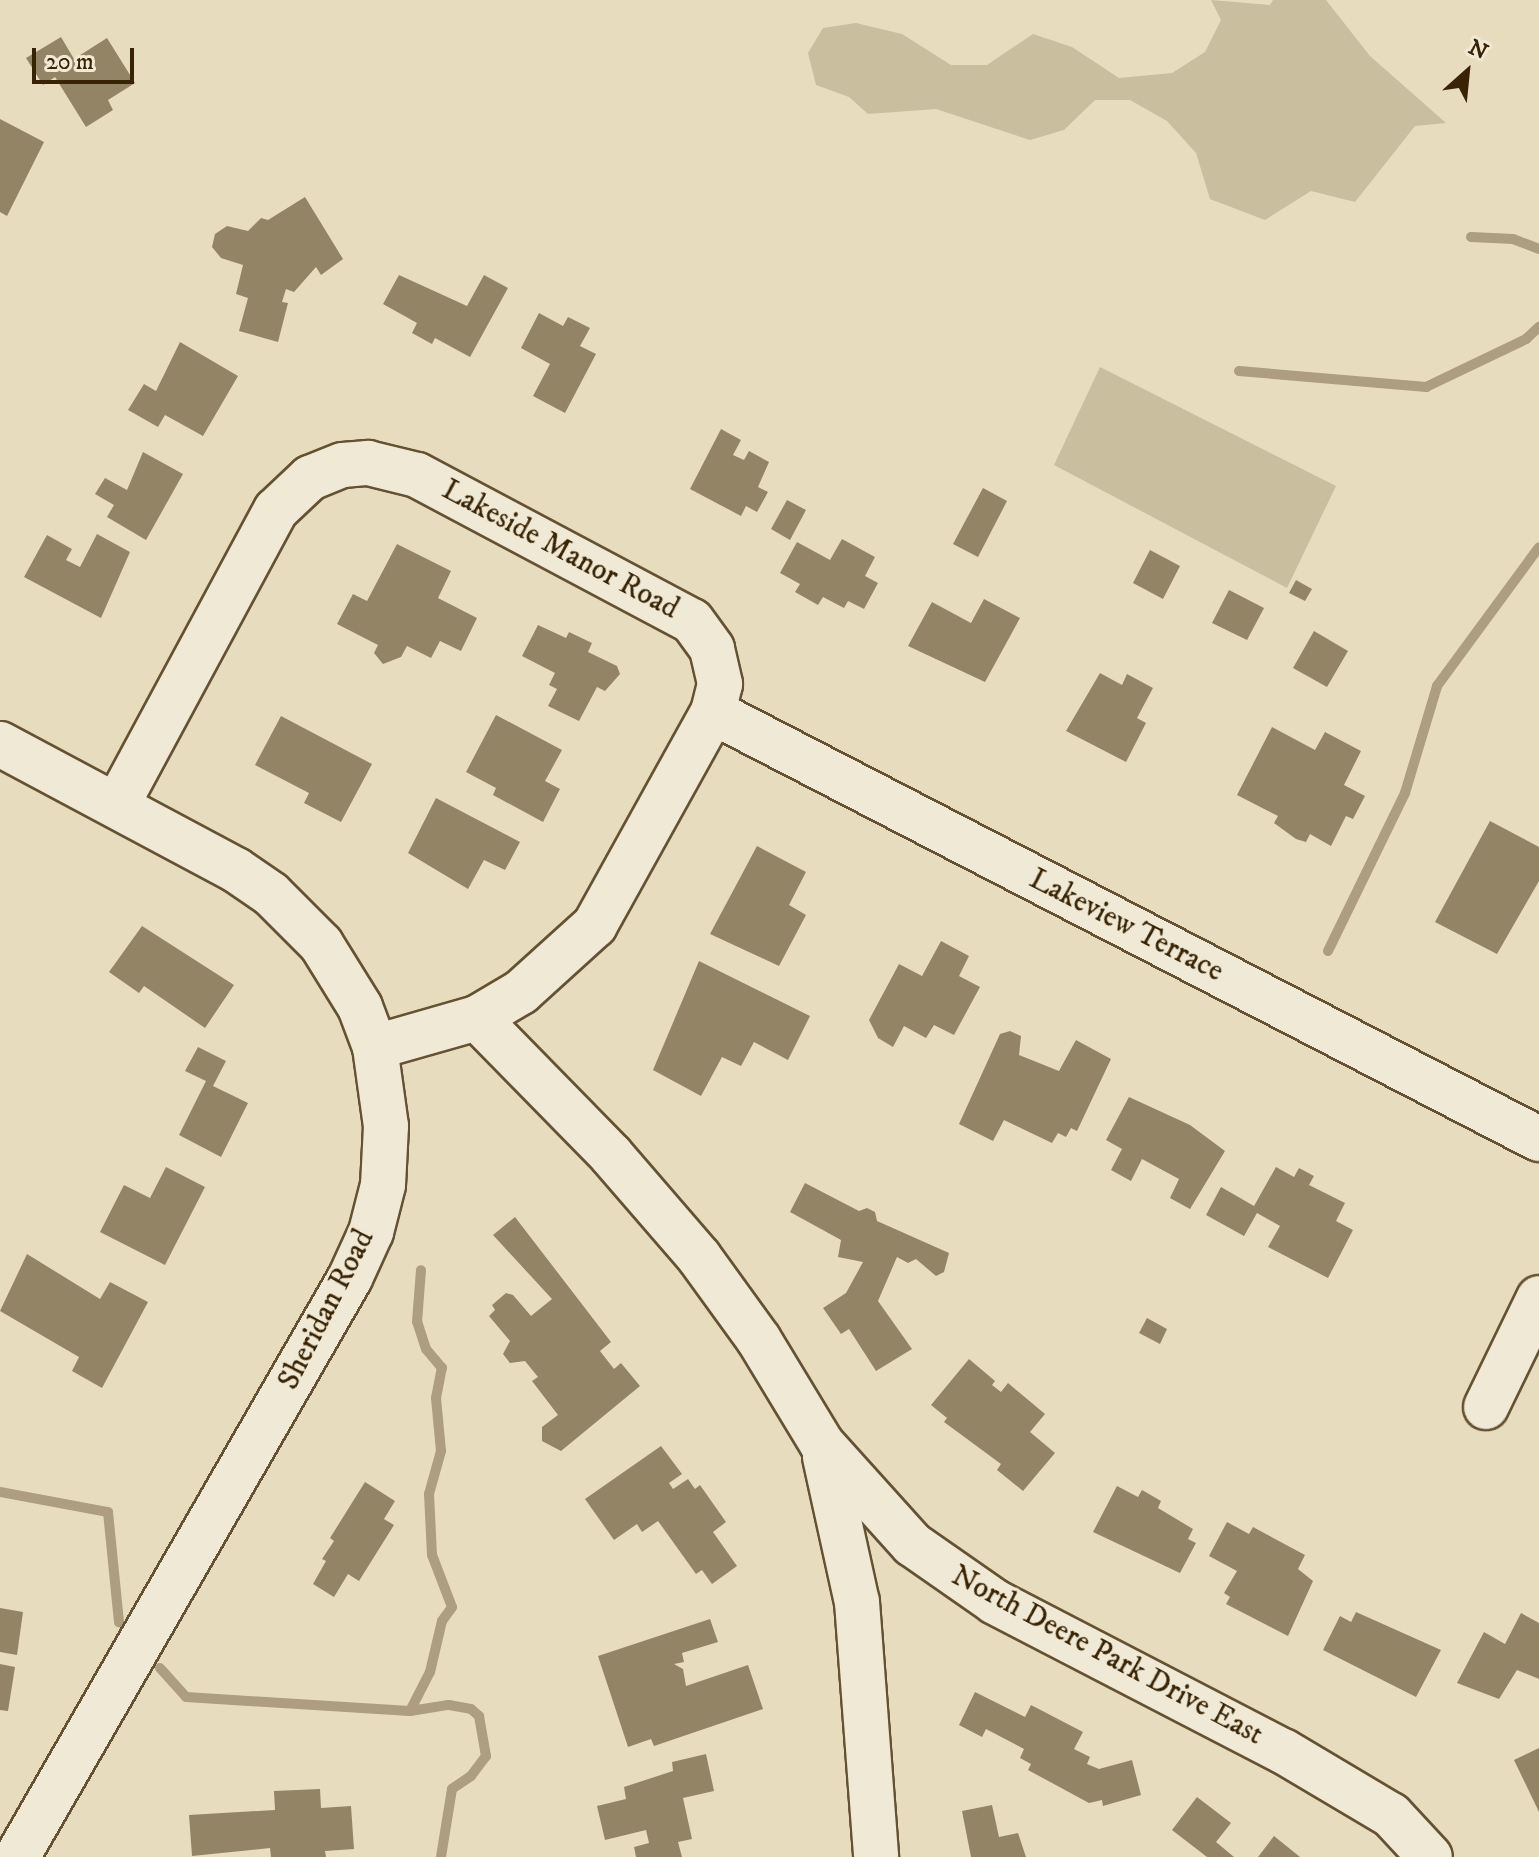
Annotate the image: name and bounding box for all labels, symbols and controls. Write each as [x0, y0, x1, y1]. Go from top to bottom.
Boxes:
scale bar [36, 32, 138, 82]
north arrow [1427, 32, 1507, 112]
text: N [1464, 34, 1492, 66]
text: 20 m [46, 47, 94, 77]
street label: Lakeside Manor Road [435, 472, 685, 628]
street label: Lakeview Terrace [1023, 862, 1229, 990]
street label: Sheridan Road [271, 1224, 383, 1396]
street label: North Deere Park Drive East [945, 1558, 1269, 1754]

